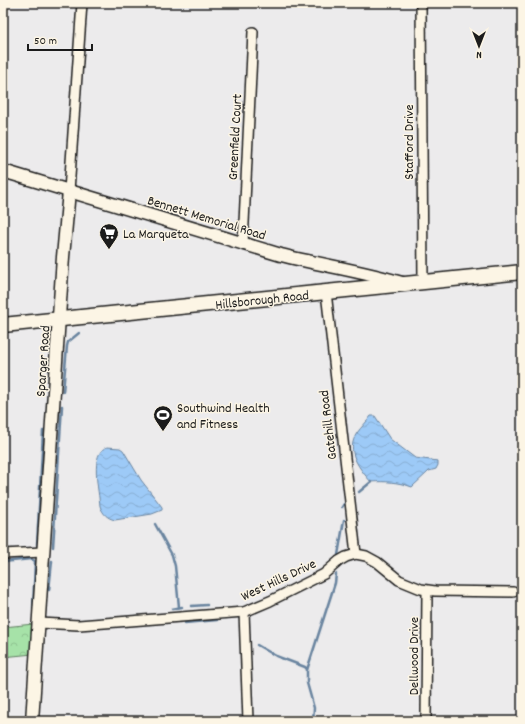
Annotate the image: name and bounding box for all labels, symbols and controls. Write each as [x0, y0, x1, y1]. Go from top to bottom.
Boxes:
scale bar [28, 26, 92, 52]
north arrow [459, 26, 499, 66]
text: 50 m [34, 33, 57, 50]
text: N [476, 46, 482, 62]
street label: Greenfield Court [224, 93, 248, 181]
street label: Stafford Drive [400, 104, 420, 180]
street label: Bennett Memorial Road [145, 191, 268, 246]
supermarket icon: La Marqueta [98, 222, 120, 250]
place label: La Marqueta [123, 225, 189, 245]
street label: Hillsborough Road [214, 286, 310, 316]
street label: Sparger Road [32, 325, 56, 397]
street label: Gatehill Road [315, 389, 343, 461]
place label: Southwind Health and Fitness [177, 399, 270, 435]
sports icon: Southwind Health and Fitness [152, 404, 174, 432]
street label: West Hills Drive [238, 555, 320, 607]
street label: Dellwood Drive [405, 617, 425, 695]

